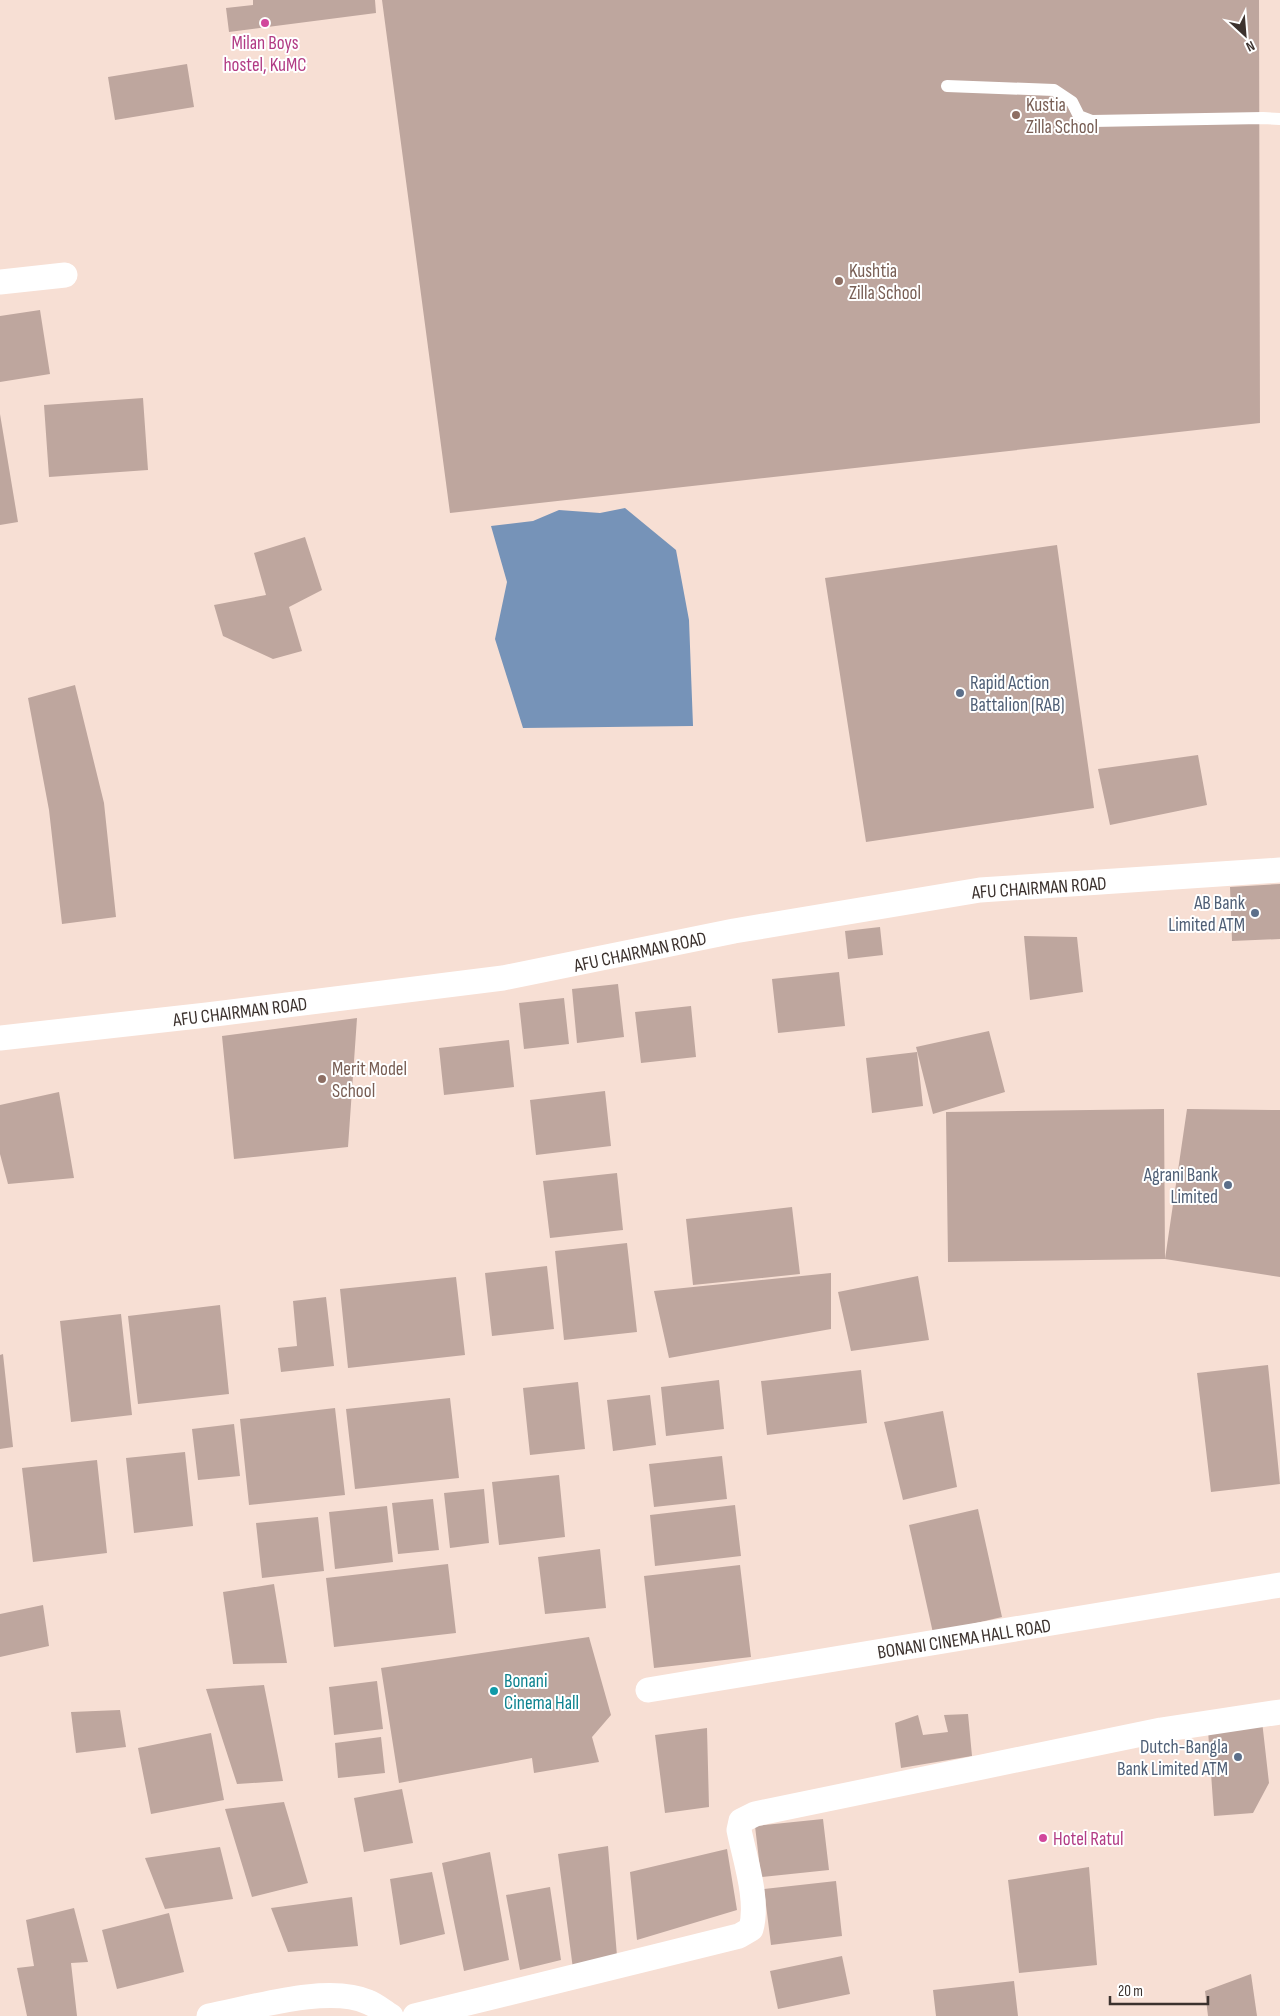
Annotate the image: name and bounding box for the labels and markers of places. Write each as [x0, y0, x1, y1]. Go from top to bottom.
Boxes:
marker: Milan Boys hostel, KuMC [259, 17, 271, 29]
place label: Milan Boys hostel, KuMC [223, 32, 307, 77]
place label: Kustia Zilla School [1026, 94, 1098, 139]
marker: Kustia Zilla School [1010, 109, 1022, 121]
place label: Kushtia Zilla School [849, 260, 921, 305]
marker: Kushtia Zilla School [833, 275, 845, 287]
place label: Rapid Action Battalion (RAB) [970, 672, 1065, 717]
marker: Rapid Action Battalion (RAB) [954, 687, 966, 699]
place label: AB Bank Limited ATM [1168, 892, 1246, 937]
marker: AB Bank Limited ATM [1249, 907, 1261, 919]
place label: Merit Model School [332, 1058, 407, 1103]
marker: Merit Model School [316, 1073, 328, 1085]
place label: Agrani Bank Limited [1143, 1164, 1219, 1209]
marker: Agrani Bank Limited [1222, 1179, 1234, 1191]
place label: Bonani Cinema Hall [504, 1670, 579, 1715]
marker: Bonani Cinema Hall [488, 1685, 500, 1697]
place label: Dutch-Bangla Bank Limited ATM [1117, 1736, 1228, 1781]
marker: Dutch-Bangla Bank Limited ATM [1232, 1751, 1244, 1763]
place label: Hotel Ratul [1053, 1828, 1124, 1851]
marker: Hotel Ratul [1037, 1832, 1049, 1844]

